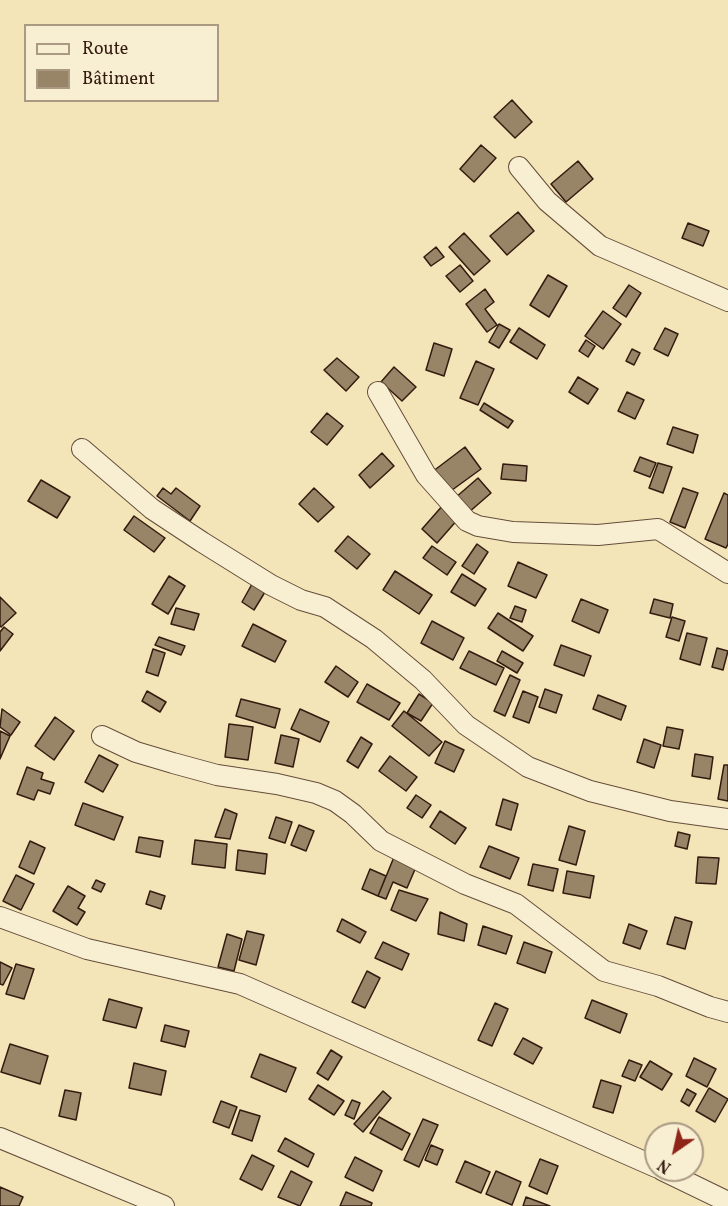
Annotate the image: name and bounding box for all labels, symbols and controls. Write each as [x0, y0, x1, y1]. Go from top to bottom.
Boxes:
legend [24, 24, 219, 102]
text: Route [82, 37, 128, 62]
text: Bâtiment [82, 67, 155, 92]
north arrow [644, 1122, 704, 1182]
text: N [654, 1153, 676, 1178]

